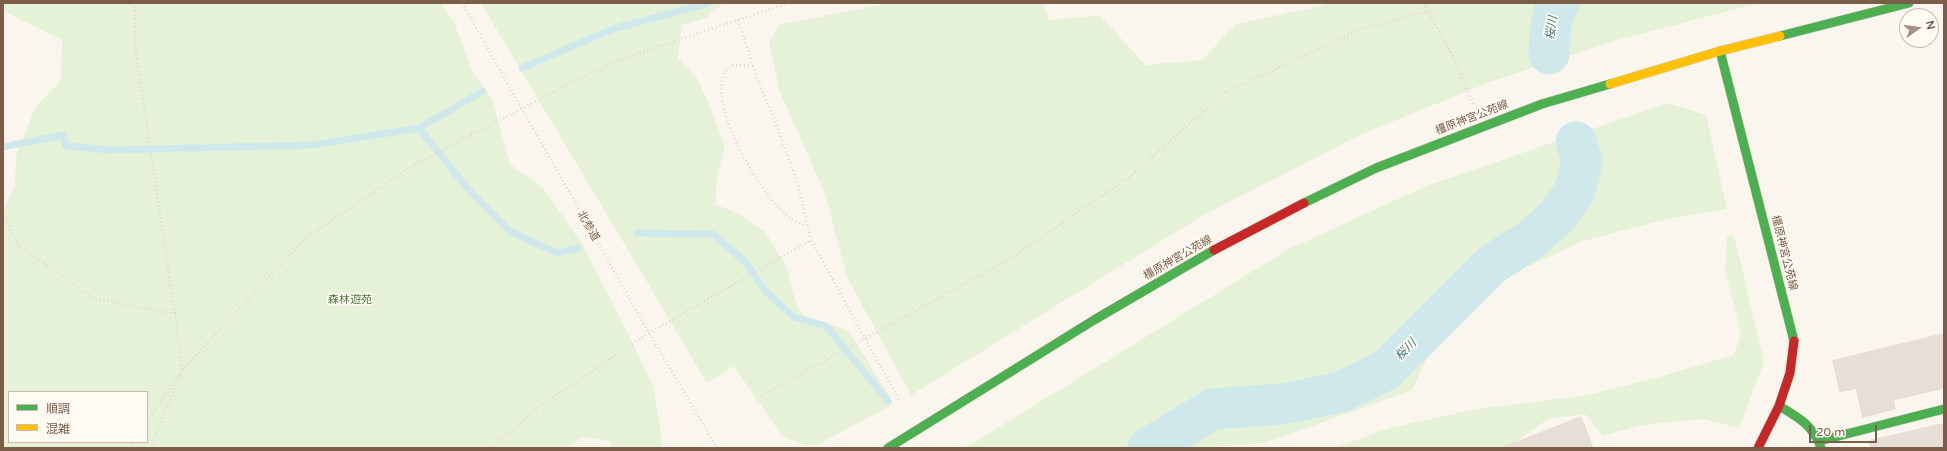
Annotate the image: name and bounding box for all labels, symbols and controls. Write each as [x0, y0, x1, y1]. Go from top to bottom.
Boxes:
north arrow [1899, 8, 1939, 48]
water label: 桜川 [1543, 15, 1561, 41]
text: N [1923, 19, 1938, 31]
street label: 橿原神宮公苑線 [1434, 98, 1510, 138]
street label: 北参道 [574, 208, 602, 244]
street label: 橿原神宮公苑線 [1768, 214, 1800, 292]
street label: 橿原神宮公苑線 [1141, 233, 1215, 283]
park label: 森林遊苑 [328, 293, 372, 307]
water label: 桜川 [1392, 336, 1420, 364]
legend [8, 391, 148, 443]
text: 順調 [46, 402, 70, 416]
scale bar [1811, 417, 1879, 443]
text: 混雑 [46, 422, 70, 436]
text: 20 m [1816, 425, 1845, 439]

